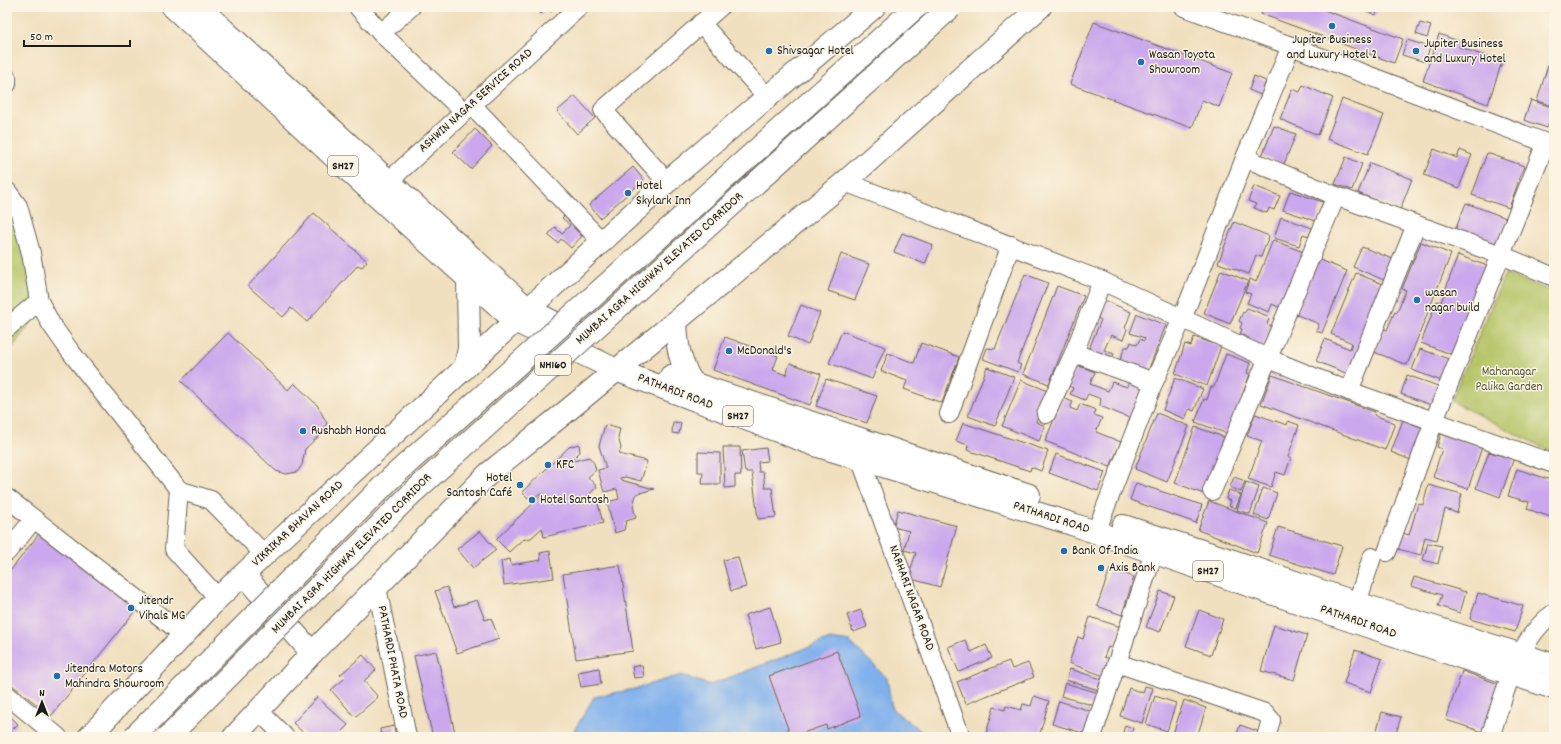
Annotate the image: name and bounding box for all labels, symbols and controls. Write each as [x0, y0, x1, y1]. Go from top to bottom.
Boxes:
marker: Jupiter Business and Luxury Hotel 2 [1327, 21, 1337, 31]
scale bar [24, 22, 130, 48]
text: 50 m [30, 29, 53, 46]
place label: Jupiter Business and Luxury Hotel 2 [1287, 31, 1377, 65]
place label: Jupiter Business and Luxury Hotel [1424, 35, 1506, 69]
place label: Shivsagar Hotel [777, 42, 854, 61]
street label: ASHWIN NAGAR SERVICE ROAD [415, 44, 538, 158]
marker: Shivsagar Hotel [764, 46, 774, 56]
place label: Wasan Toyota Showroom [1149, 46, 1216, 80]
marker: Jupiter Business and Luxury Hotel [1411, 46, 1421, 56]
marker: Wasan Toyota Showroom [1136, 57, 1146, 67]
road number: SH27 [328, 156, 358, 176]
place label: Hotel Skylark Inn [636, 177, 691, 211]
street label: MUMBAI AGRA HIGHWAY ELEVATED CORRIDOR [572, 188, 748, 350]
marker: Hotel Skylark Inn [623, 188, 633, 198]
place label: wasan nagar build [1425, 284, 1480, 318]
marker: wasan nagar build [1412, 295, 1422, 305]
place label: McDonald's [737, 342, 792, 361]
marker: McDonald's [724, 346, 734, 356]
road number: NH160 [535, 355, 571, 375]
park label: Mahanagar Palika Garden [1475, 363, 1543, 397]
street label: PATHARDI ROAD [634, 369, 716, 415]
road number: SH27 [723, 406, 753, 426]
place label: Rushabh Honda [311, 422, 387, 441]
marker: Rushabh Honda [298, 426, 308, 436]
place label: KFC [556, 456, 575, 475]
marker: KFC [543, 460, 553, 470]
street label: MUMBAI AGRA HIGHWAY ELEVATED CORRIDOR [267, 469, 437, 639]
place label: Hotel Santosh Café [446, 469, 512, 503]
street label: VIKRIKAR BHAVAN ROAD [248, 476, 348, 572]
marker: Hotel Santosh Café [515, 480, 525, 490]
place label: Hotel Santosh [540, 491, 609, 510]
marker: Hotel Santosh [527, 495, 537, 505]
street label: PATHARDI ROAD [1010, 497, 1092, 539]
place label: Bank Of India [1072, 542, 1139, 561]
street label: NARHARI NAGAR ROAD [883, 543, 939, 654]
marker: Bank Of India [1059, 546, 1069, 556]
place label: Axis Bank [1109, 559, 1155, 578]
road number: SH27 [1193, 561, 1223, 581]
marker: Axis Bank [1096, 563, 1106, 573]
place label: Jitendr Vihals MG [139, 592, 185, 626]
street label: PATHARDI ROAD [1317, 600, 1399, 644]
marker: Jitendr Vihals MG [126, 603, 136, 613]
street label: PATHARDI PHATA ROAD [372, 604, 412, 720]
place label: Jitendra Motors Mahindra Showroom [65, 660, 164, 694]
marker: Jitendra Motors Mahindra Showroom [52, 671, 62, 681]
north arrow [22, 682, 62, 722]
text: N [39, 686, 45, 702]

